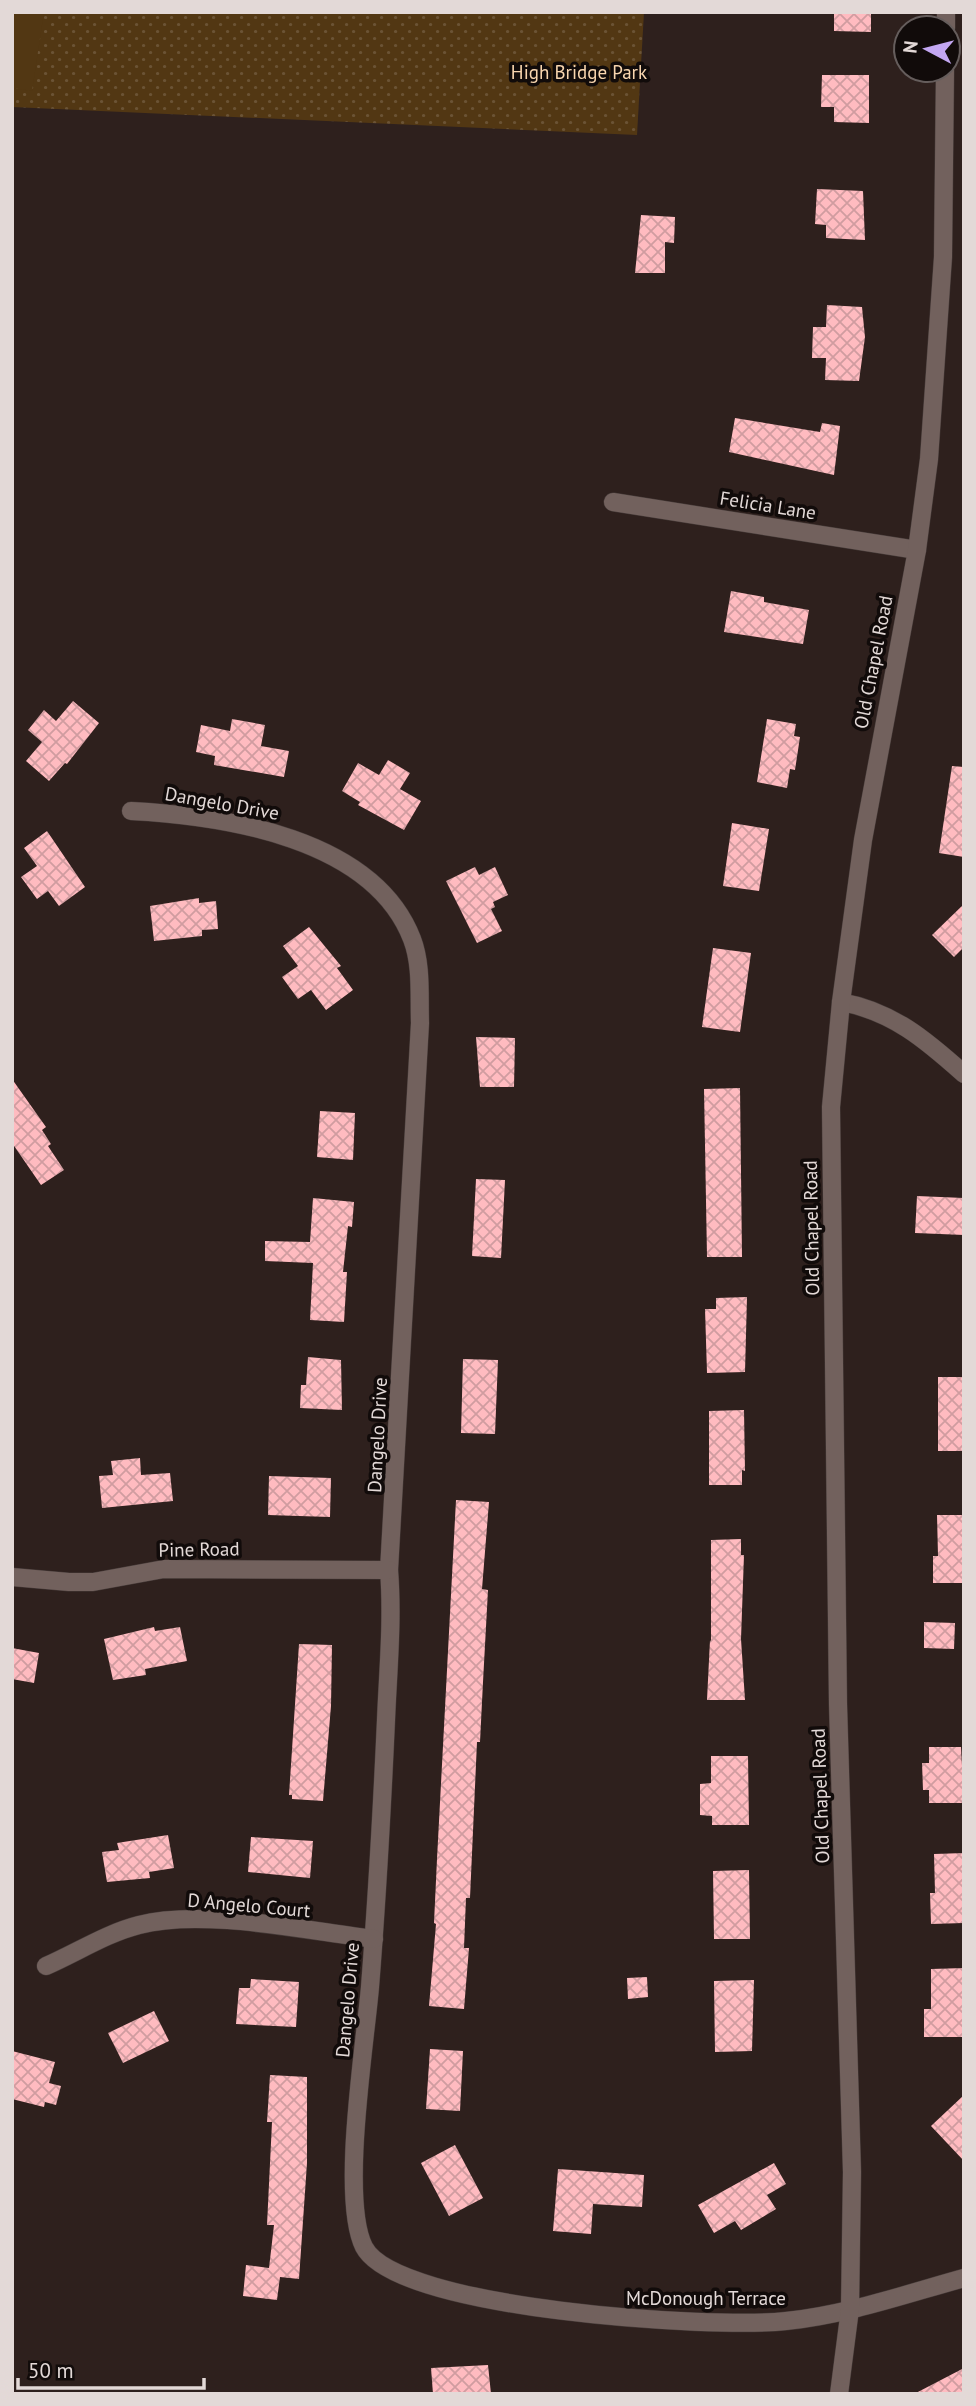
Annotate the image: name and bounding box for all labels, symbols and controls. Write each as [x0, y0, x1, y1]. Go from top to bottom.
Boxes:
north arrow [892, 14, 962, 84]
text: N [897, 39, 923, 55]
park label: High Bridge Park [511, 60, 647, 84]
street label: Felicia Lane [718, 486, 818, 524]
street label: Old Chapel Road [848, 593, 898, 731]
street label: Dangelo Drive [163, 781, 281, 825]
street label: Old Chapel Road [798, 1160, 824, 1296]
street label: Dangelo Drive [362, 1377, 392, 1493]
street label: Pine Road [158, 1536, 240, 1562]
street label: Old Chapel Road [806, 1728, 834, 1864]
street label: D Angelo Court [187, 1888, 312, 1922]
street label: Dangelo Drive [330, 1941, 364, 2059]
street label: McDonough Terrace [626, 2286, 786, 2310]
scale bar [18, 2346, 203, 2390]
text: 50 m [28, 2357, 74, 2384]

